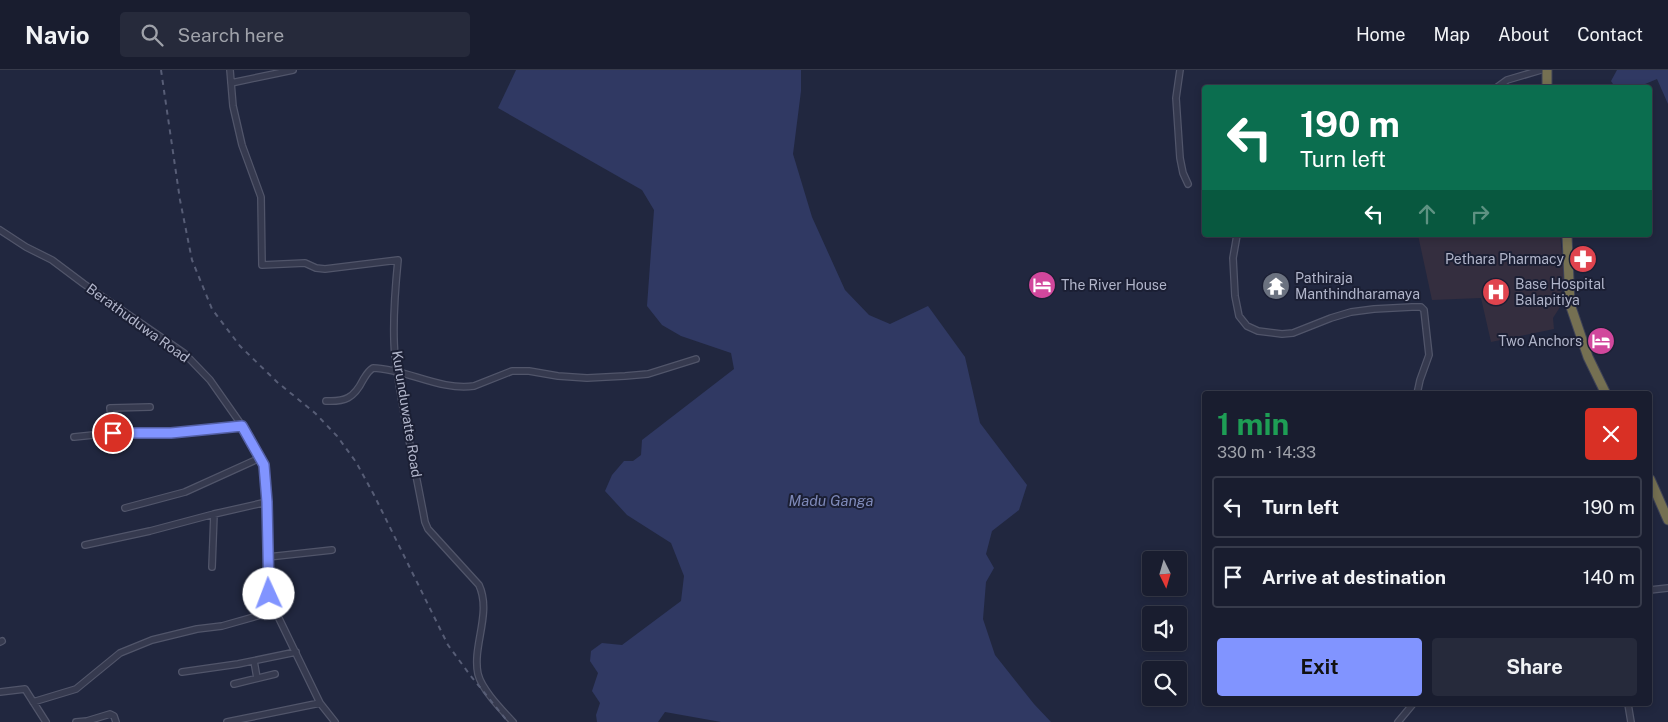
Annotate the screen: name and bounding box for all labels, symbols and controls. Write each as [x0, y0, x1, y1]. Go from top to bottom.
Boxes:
search box [120, 12, 470, 57]
text: Navio [25, 21, 90, 49]
icon: search [138, 21, 166, 49]
text: Search here [178, 24, 284, 46]
text: Home [1356, 24, 1406, 45]
text: Map [1434, 24, 1470, 45]
text: About [1498, 24, 1549, 45]
text: Contact [1577, 24, 1643, 45]
text: 190 m [1300, 104, 1400, 145]
icon: left [1217, 105, 1282, 170]
text: Turn left [1300, 146, 1386, 172]
icon: left [1360, 200, 1388, 228]
icon: ahead [1413, 200, 1441, 228]
icon: right [1466, 200, 1494, 228]
pharmacy icon: Pethara Pharmacy [1568, 244, 1598, 274]
place label: Pethara Pharmacy [1445, 251, 1564, 267]
hotel icon: The River House [1027, 270, 1057, 300]
place label: Pathiraja Manthindharamaya [1295, 270, 1420, 302]
temple icon: Pathiraja Manthindharamaya [1261, 271, 1291, 301]
place label: Base Hospital Balapitiya [1515, 276, 1605, 308]
place label: The River House [1061, 277, 1167, 293]
hospital icon: Base Hospital Balapitiya [1481, 277, 1511, 307]
street label: Berathuduwa Road [83, 280, 193, 366]
hotel icon: Two Anchors [1586, 326, 1616, 356]
place label: Two Anchors [1498, 333, 1582, 349]
street label: Kurunduwatte Road [389, 349, 425, 479]
text: 1 min [1217, 406, 1289, 442]
button: close [1585, 408, 1637, 460]
pin [92, 412, 134, 454]
icon: arrive [99, 419, 127, 447]
text: 330 m · 14:33 [1217, 443, 1316, 462]
water label: Madu Ganga [788, 492, 874, 509]
icon: left [1219, 493, 1247, 521]
text: Turn left [1262, 496, 1339, 518]
text: 190 m [1583, 496, 1635, 518]
north arrow [1142, 551, 1188, 596]
map controls [1142, 551, 1187, 706]
icon: arrive [1219, 563, 1247, 591]
text: Arrive at destination [1262, 566, 1446, 588]
text: 140 m [1583, 566, 1635, 588]
position arrow [242, 567, 294, 619]
button: sound [1142, 606, 1187, 651]
button: Exit [1217, 638, 1422, 696]
button: Share [1432, 638, 1637, 696]
button: search [1142, 661, 1187, 706]

